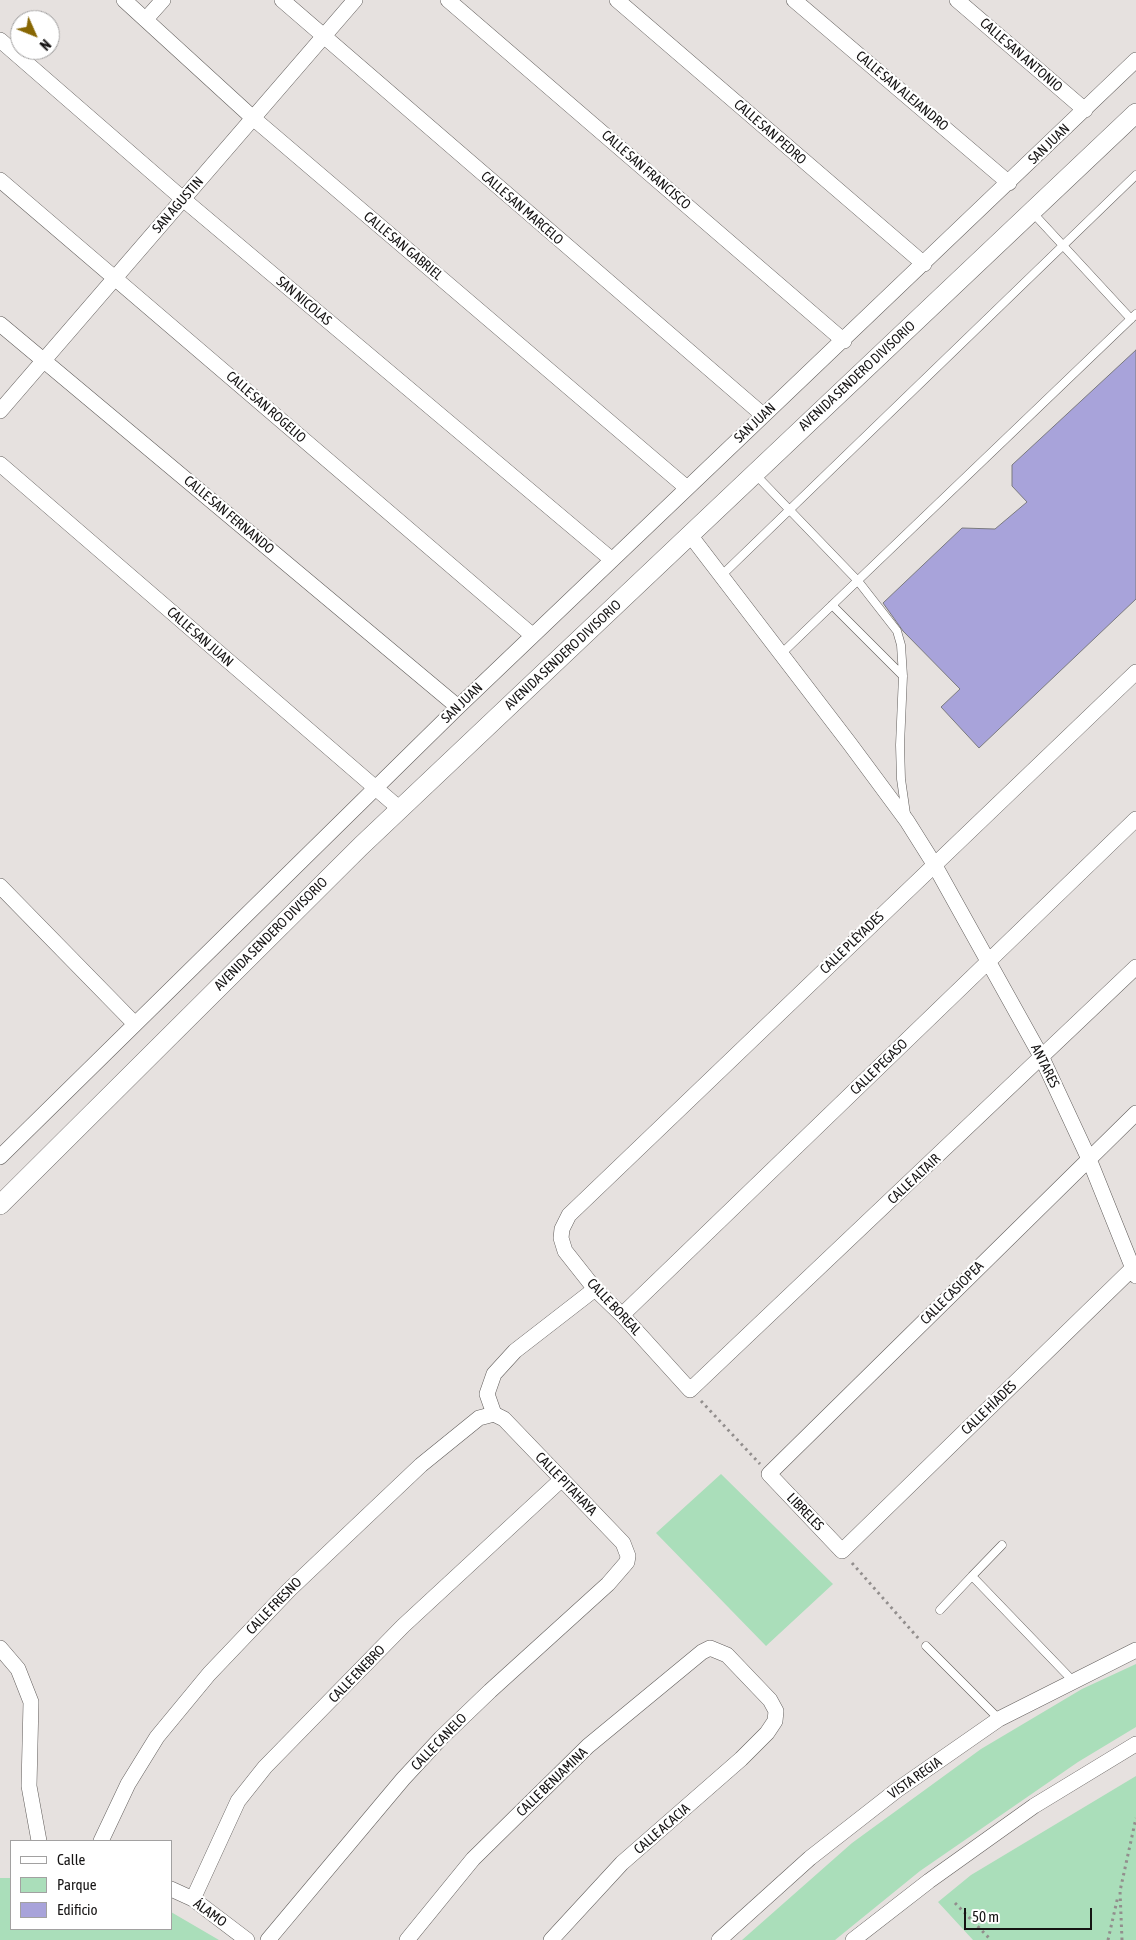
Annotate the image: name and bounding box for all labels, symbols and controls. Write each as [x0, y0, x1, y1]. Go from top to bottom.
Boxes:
north arrow [10, 10, 60, 60]
street label: CALLE SAN ANTONIO [976, 15, 1066, 95]
text: N [36, 36, 54, 53]
street label: CALLE SAN ALEJANDRO [852, 47, 952, 135]
street label: CALLE SAN PEDRO [730, 96, 810, 168]
street label: SAN JUAN [1025, 120, 1073, 168]
street label: CALLE SAN FRANCISCO [598, 127, 694, 213]
street label: CALLE SAN MARCELO [477, 168, 567, 248]
street label: SAN AGUSTIN [149, 173, 207, 237]
street label: CALLE SAN GABRIEL [360, 208, 446, 284]
street label: SAN NICOLAS [273, 273, 335, 329]
street label: AVENIDA SENDERO DIVISORIO [795, 318, 919, 434]
street label: CALLE SAN ROGELIO [223, 368, 309, 446]
street label: SAN JUAN [731, 400, 779, 446]
street label: CALLE SAN FERNANDO [180, 472, 278, 558]
street label: AVENIDA SENDERO DIVISORIO [501, 597, 625, 713]
street label: CALLE SAN JUAN [163, 604, 237, 670]
street label: SAN JUAN [438, 679, 486, 727]
street label: AVENIDA SENDERO DIVISORIO [211, 874, 331, 994]
street label: CALLE PLÉYADES [817, 908, 887, 978]
street label: CALLE PEGASO [847, 1036, 911, 1098]
street label: ANTARES [1027, 1041, 1063, 1091]
street label: CALLE ALTAIR [884, 1150, 944, 1208]
street label: CALLE CASIOPEA [917, 1258, 987, 1328]
street label: CALLE BOREAL [583, 1275, 645, 1339]
street label: CALLE HÍADES [958, 1378, 1020, 1438]
street label: CALLE PITAHAYA [532, 1449, 600, 1519]
street label: LIBRELES [783, 1490, 827, 1534]
street label: CALLE FRESNO [243, 1574, 305, 1638]
street label: CALLE ENEBRO [325, 1642, 389, 1706]
street label: CALLE CANELO [408, 1710, 470, 1774]
street label: CALLE BENJAMINA [513, 1744, 591, 1820]
street label: VISTA REGIA [885, 1753, 945, 1803]
street label: CALLE ACACIA [631, 1800, 693, 1858]
legend [10, 1840, 172, 1930]
text: Calle [57, 1851, 85, 1868]
text: Parque [57, 1876, 97, 1893]
street label: ÁLAMO [190, 1895, 230, 1931]
scale bar [966, 1898, 1094, 1930]
text: Edificio [57, 1901, 98, 1918]
text: 50 m [972, 1908, 999, 1925]

